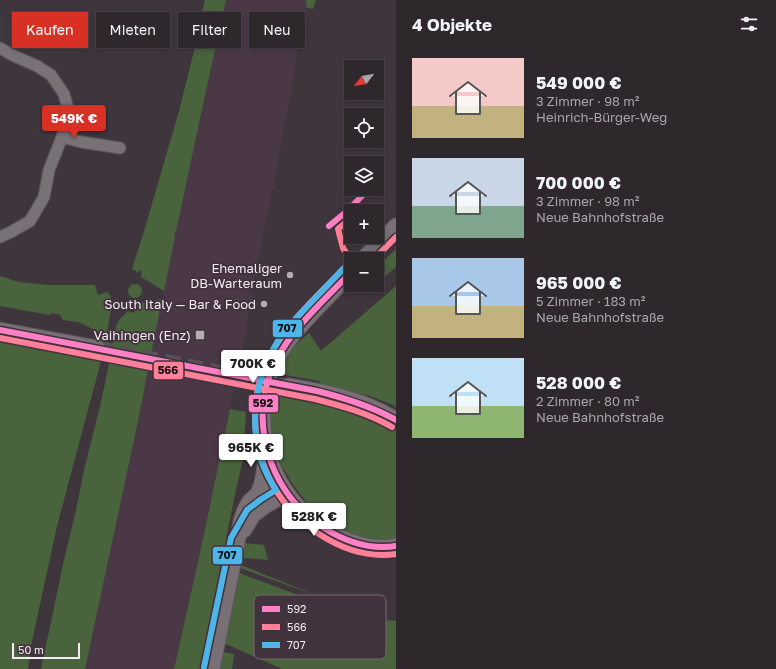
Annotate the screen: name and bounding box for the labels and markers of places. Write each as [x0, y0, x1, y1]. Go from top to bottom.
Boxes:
pin: 549K € [41, 105, 107, 139]
place label: Ehemaliger DB-Warteraum [190, 260, 282, 291]
marker: Ehemaliger DB-Warteraum [285, 270, 295, 280]
place label: South Italy — Bar & Food [104, 296, 256, 312]
marker: South Italy — Bar & Food [259, 299, 269, 309]
place label: Vaihingen (Enz) [94, 327, 191, 343]
marker: Vaihingen (Enz) [194, 329, 206, 341]
pin: 700K € [220, 350, 286, 384]
pin: 965K € [218, 434, 284, 468]
pin: 528K € [281, 503, 347, 537]

